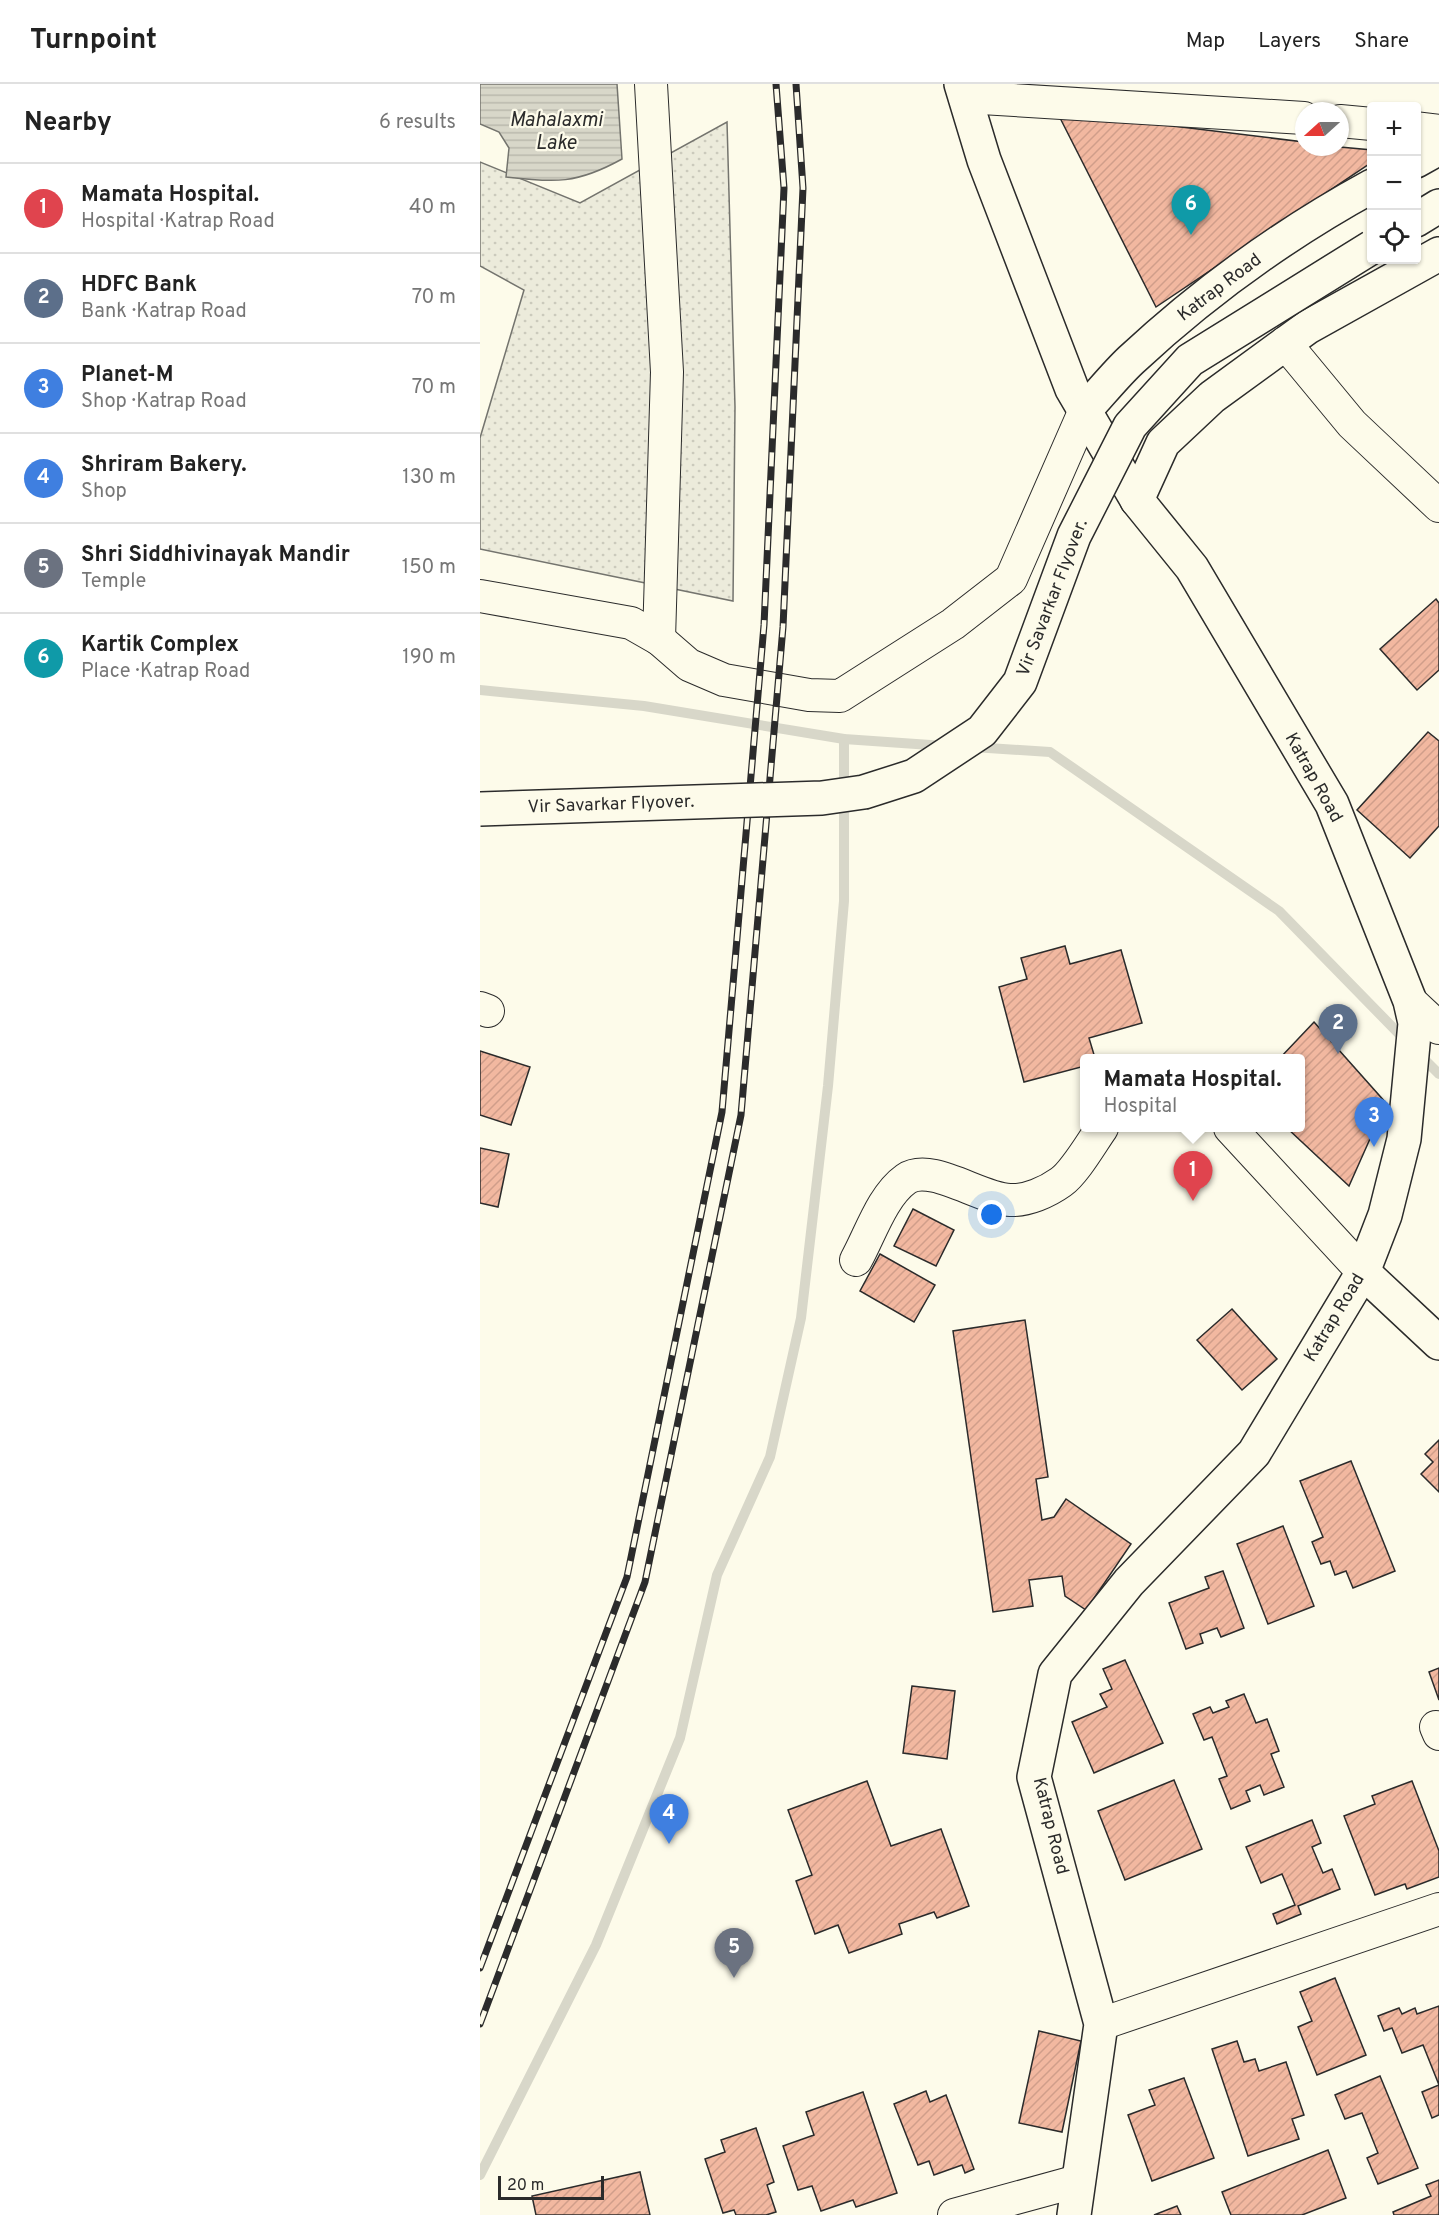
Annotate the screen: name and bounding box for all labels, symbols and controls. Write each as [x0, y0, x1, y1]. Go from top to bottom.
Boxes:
text: Turnpoint [30, 23, 157, 59]
text: Map [1186, 28, 1225, 55]
text: Layers [1258, 28, 1321, 55]
text: Share [1354, 28, 1409, 55]
north arrow [1295, 102, 1349, 156]
map controls [1367, 102, 1421, 264]
button: + [1367, 102, 1421, 156]
text: Nearby [24, 107, 112, 140]
water label: Mahalaxmi Lake [510, 108, 604, 157]
text: 6 results [379, 110, 456, 136]
button: − [1367, 156, 1421, 210]
text: Mamata Hospital. [81, 182, 259, 209]
pin: 6 [1172, 186, 1210, 235]
text: 1 [40, 195, 48, 221]
text: 40 m [409, 195, 456, 221]
text: Hospital · Katrap Road [81, 209, 275, 235]
button: locate [1367, 210, 1421, 264]
street label: Katrap Road [1173, 249, 1267, 327]
text: HDFC Bank [81, 272, 197, 299]
text: 2 [37, 285, 50, 311]
text: 70 m [412, 285, 456, 311]
text: Bank · Katrap Road [81, 299, 247, 325]
text: Planet-M [81, 362, 174, 389]
text: 3 [38, 375, 50, 401]
text: 70 m [412, 375, 456, 401]
text: Shop · Katrap Road [81, 389, 247, 415]
text: Shriram Bakery. [81, 452, 247, 479]
text: 4 [37, 465, 50, 491]
text: 130 m [402, 465, 456, 491]
text: Shop [81, 479, 127, 505]
street label: Vir Savarkar Flyover. [1012, 516, 1094, 680]
text: Shri Siddhivinayak Mandir [81, 542, 350, 569]
text: 5 [37, 555, 50, 581]
text: 150 m [402, 555, 456, 581]
text: Temple [81, 569, 146, 595]
text: Kartik Complex [81, 632, 239, 659]
text: 6 [37, 645, 50, 671]
text: 190 m [402, 645, 456, 671]
text: Place · Katrap Road [81, 659, 250, 685]
street label: Katrap Road [1279, 729, 1347, 827]
street label: Vir Savarkar Flyover. [527, 791, 695, 819]
pin: 2 [1318, 1004, 1358, 1054]
popup [1080, 1054, 1305, 1132]
text: Mamata Hospital. [1103, 1067, 1282, 1094]
text: Hospital [1103, 1094, 1177, 1120]
pin: 3 [1354, 1098, 1394, 1147]
pin: 1 [1174, 1152, 1212, 1201]
your location [977, 1200, 1006, 1229]
street label: Katrap Road [1300, 1270, 1370, 1366]
street label: Katrap Road [1027, 1775, 1073, 1877]
pin: 4 [650, 1794, 688, 1844]
pin: 5 [714, 1928, 754, 1978]
scale bar [498, 2173, 604, 2200]
text: 20 m [507, 2176, 544, 2196]

